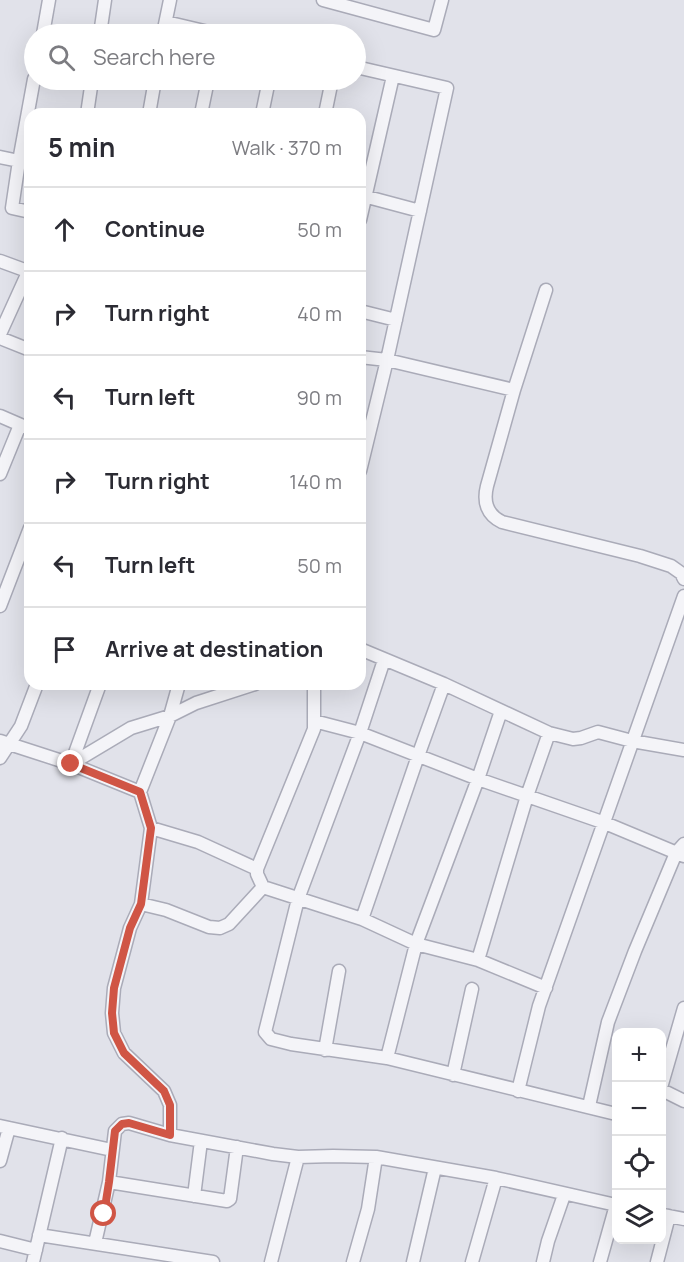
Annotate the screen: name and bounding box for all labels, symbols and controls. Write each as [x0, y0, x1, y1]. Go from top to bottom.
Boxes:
search box [24, 24, 366, 90]
icon: search [45, 41, 78, 74]
text: Search here [93, 42, 215, 72]
text: 5 min [48, 129, 115, 165]
text: Walk · 370 m [232, 134, 342, 161]
icon: ahead [48, 213, 81, 246]
text: Continue [105, 214, 205, 244]
text: 50 m [297, 216, 342, 243]
icon: right [48, 297, 81, 330]
text: Turn right [105, 298, 210, 328]
text: 40 m [297, 300, 342, 327]
icon: left [48, 381, 81, 414]
text: Turn left [105, 382, 195, 412]
text: 90 m [296, 384, 342, 411]
icon: right [48, 465, 81, 498]
text: Turn right [105, 466, 210, 496]
text: 140 m [289, 468, 342, 495]
icon: left [48, 549, 81, 582]
text: Turn left [105, 550, 195, 580]
text: 50 m [297, 552, 342, 579]
icon: arrive [48, 633, 81, 666]
text: Arrive at destination [105, 634, 323, 664]
route end [57, 750, 83, 776]
map controls [612, 1028, 666, 1244]
button: + [612, 1028, 666, 1082]
button: − [612, 1082, 666, 1136]
button: locate [612, 1136, 666, 1190]
button: layers [612, 1190, 666, 1244]
route start [90, 1200, 116, 1226]

